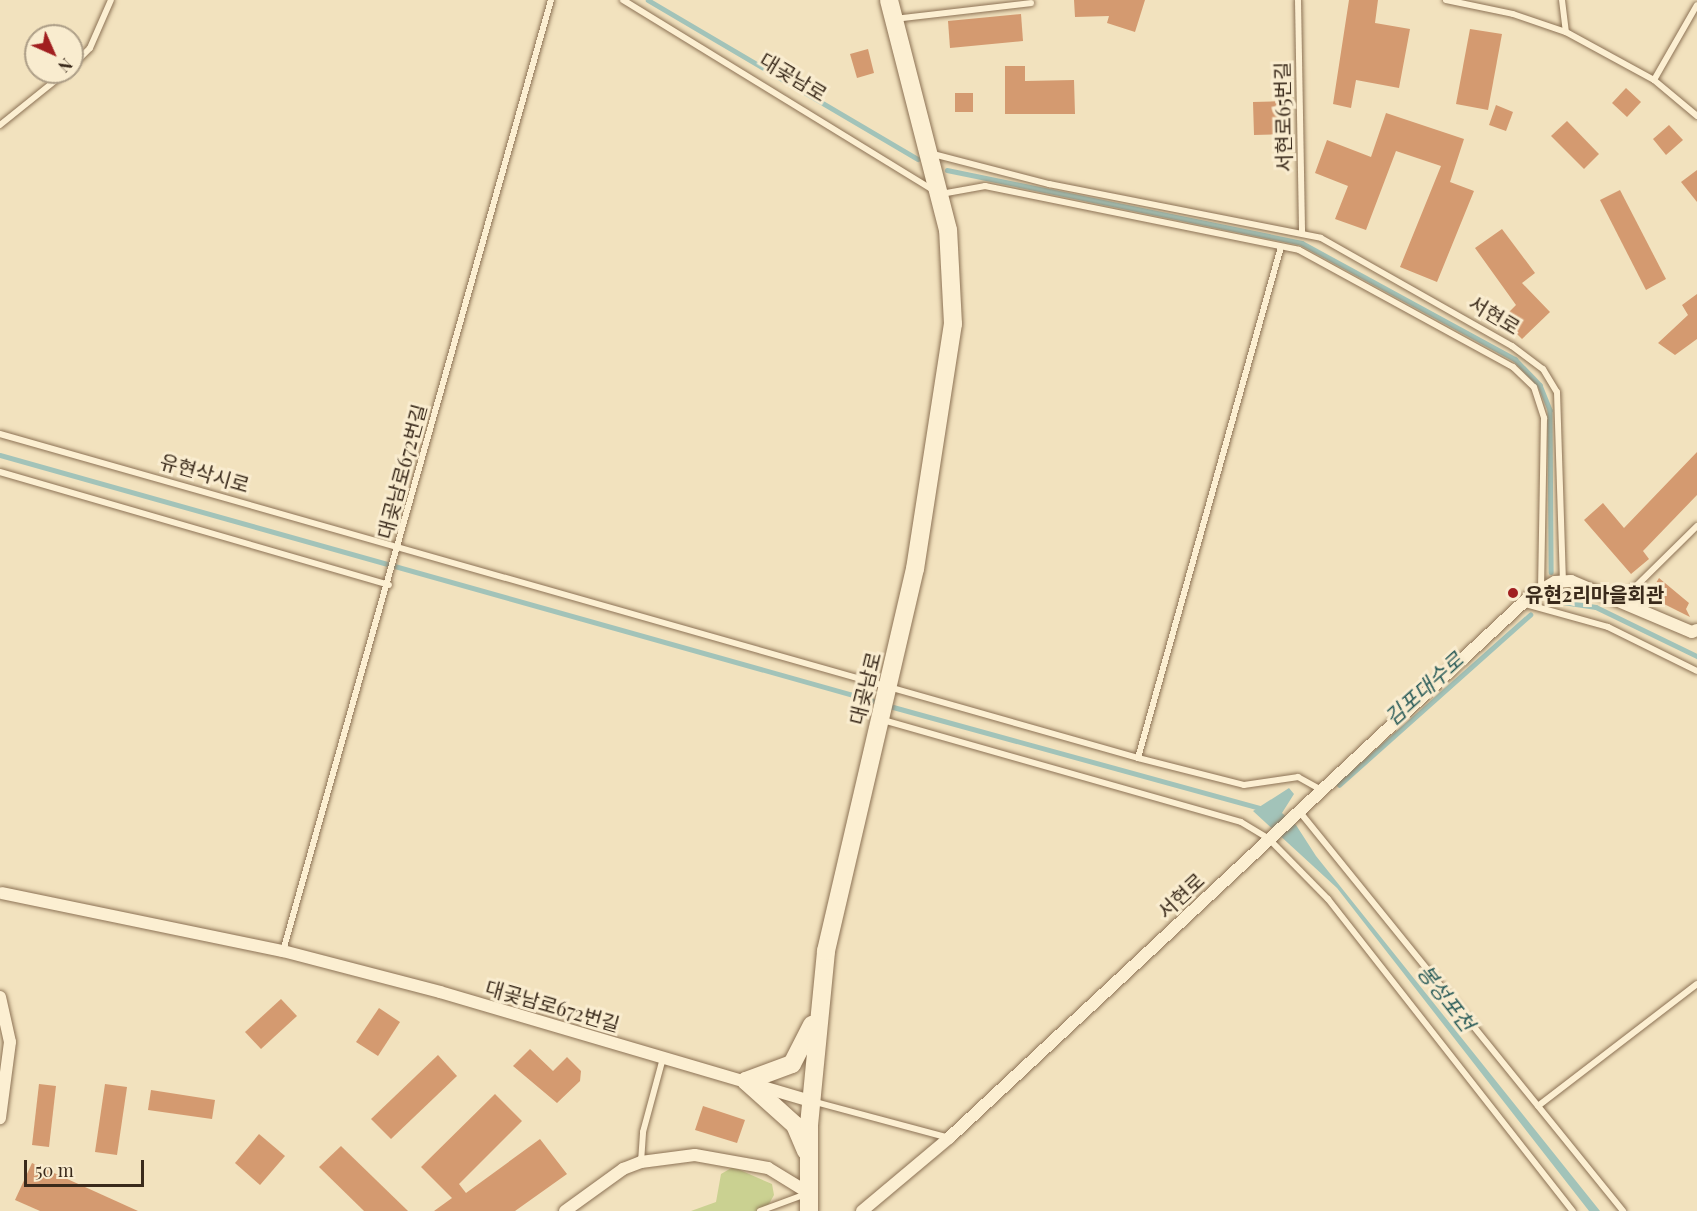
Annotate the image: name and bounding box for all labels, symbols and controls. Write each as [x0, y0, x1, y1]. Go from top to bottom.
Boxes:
north arrow [24, 24, 84, 84]
street label: 대곶남로 [756, 47, 832, 105]
text: N [54, 54, 77, 77]
street label: 서현로65번길 [1269, 61, 1295, 173]
street label: 서현로 [1465, 289, 1525, 339]
street label: 대곶남로672번길 [371, 401, 431, 541]
street label: 유현삭시로 [157, 448, 253, 496]
place label: 유현2리마을회관 [1525, 581, 1664, 605]
marker: 유현2리마을회관 [1506, 586, 1520, 600]
water label: 김포대수로 [1379, 646, 1467, 730]
street label: 대곶남로 [843, 649, 885, 727]
street label: 서현로 [1152, 867, 1208, 923]
water label: 봉성포천 [1413, 959, 1481, 1035]
street label: 대곶남로672번길 [483, 974, 623, 1036]
scale bar [27, 1148, 147, 1186]
text: 50 m [35, 1158, 74, 1182]

